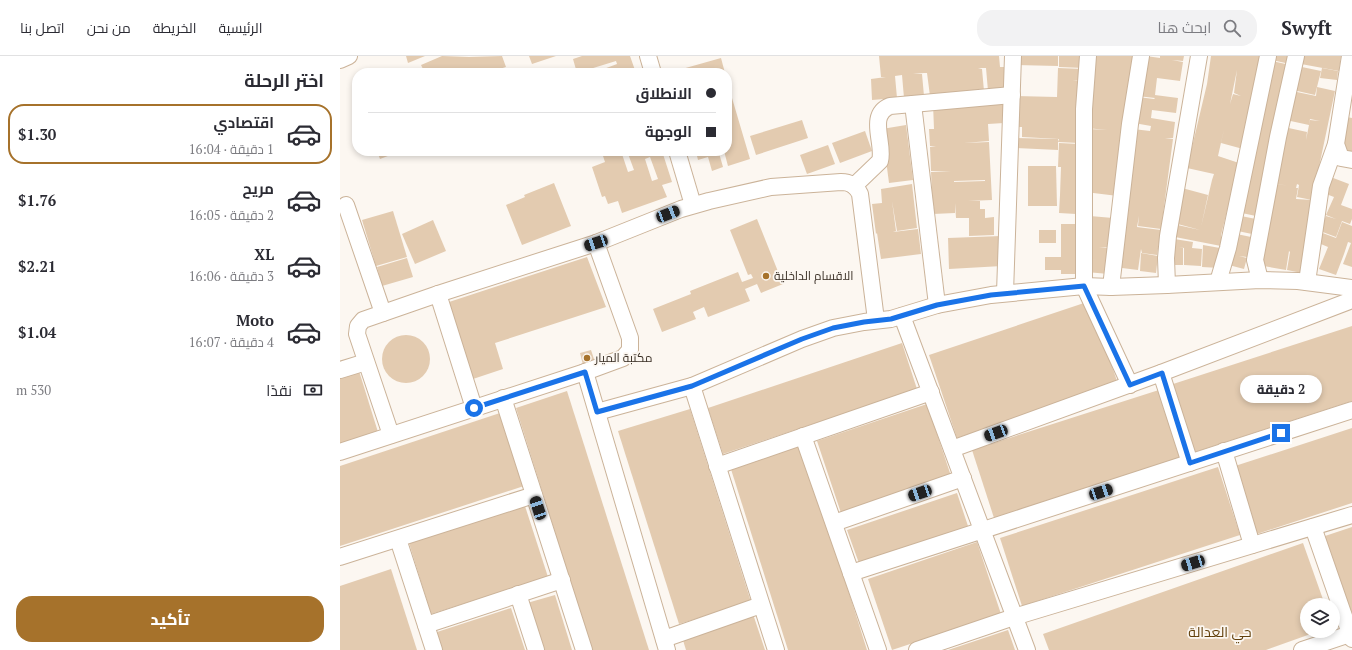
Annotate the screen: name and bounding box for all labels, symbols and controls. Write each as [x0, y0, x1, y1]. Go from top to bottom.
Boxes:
search box [977, 10, 1257, 46]
text: Swyft [1281, 15, 1332, 40]
text: ابحث هنا [1158, 17, 1211, 37]
icon: search [1221, 17, 1243, 39]
text: اتصل بنا [20, 18, 65, 37]
text: من نحن [87, 18, 131, 37]
text: الخريطة [153, 18, 196, 37]
text: الرئيسية [218, 18, 262, 37]
text: اختر الرحلة [244, 68, 324, 92]
text: الانطلاق [636, 83, 692, 103]
text: اقتصادي [214, 112, 274, 132]
icon: car [286, 116, 322, 152]
text: الوجهة [645, 121, 692, 141]
text: $1.30 [18, 124, 56, 144]
text: 1 دقيقة · 16:04 [189, 140, 274, 158]
text: مريح [242, 178, 274, 198]
icon: car [286, 182, 322, 218]
text: $1.76 [18, 190, 56, 210]
car [655, 204, 681, 224]
text: 2 دقيقة · 16:05 [189, 206, 274, 224]
car [583, 234, 609, 252]
text: XL [254, 244, 274, 264]
icon: car [286, 248, 322, 284]
text: $2.21 [18, 256, 56, 276]
text: 3 دقيقة · 16:06 [189, 267, 274, 285]
place label: الاقسام الداخلية [774, 268, 854, 284]
marker: الاقسام الداخلية [761, 271, 771, 281]
text: Moto [236, 310, 274, 330]
icon: car [286, 314, 322, 350]
text: $1.04 [18, 322, 56, 342]
text: 4 دقيقة · 16:07 [189, 333, 274, 351]
place label: مكتبة الميار [594, 350, 652, 365]
marker: مكتبة الميار [582, 353, 592, 363]
callout: 2 دقيقة [1240, 375, 1322, 403]
icon: cash [302, 379, 324, 401]
text: نقدًا [266, 380, 292, 400]
text: 2 دقيقة [1257, 380, 1305, 398]
text: 530 m [16, 381, 51, 399]
route start [465, 399, 483, 417]
car [983, 423, 1009, 443]
route end [1272, 424, 1290, 442]
car [907, 483, 933, 503]
car [1088, 483, 1114, 501]
car [529, 495, 547, 521]
car [1180, 554, 1206, 572]
button: تأكيد [16, 596, 324, 642]
map controls [1300, 598, 1340, 638]
button: layers [1300, 598, 1340, 638]
district label: حي العدالة [1188, 622, 1252, 644]

